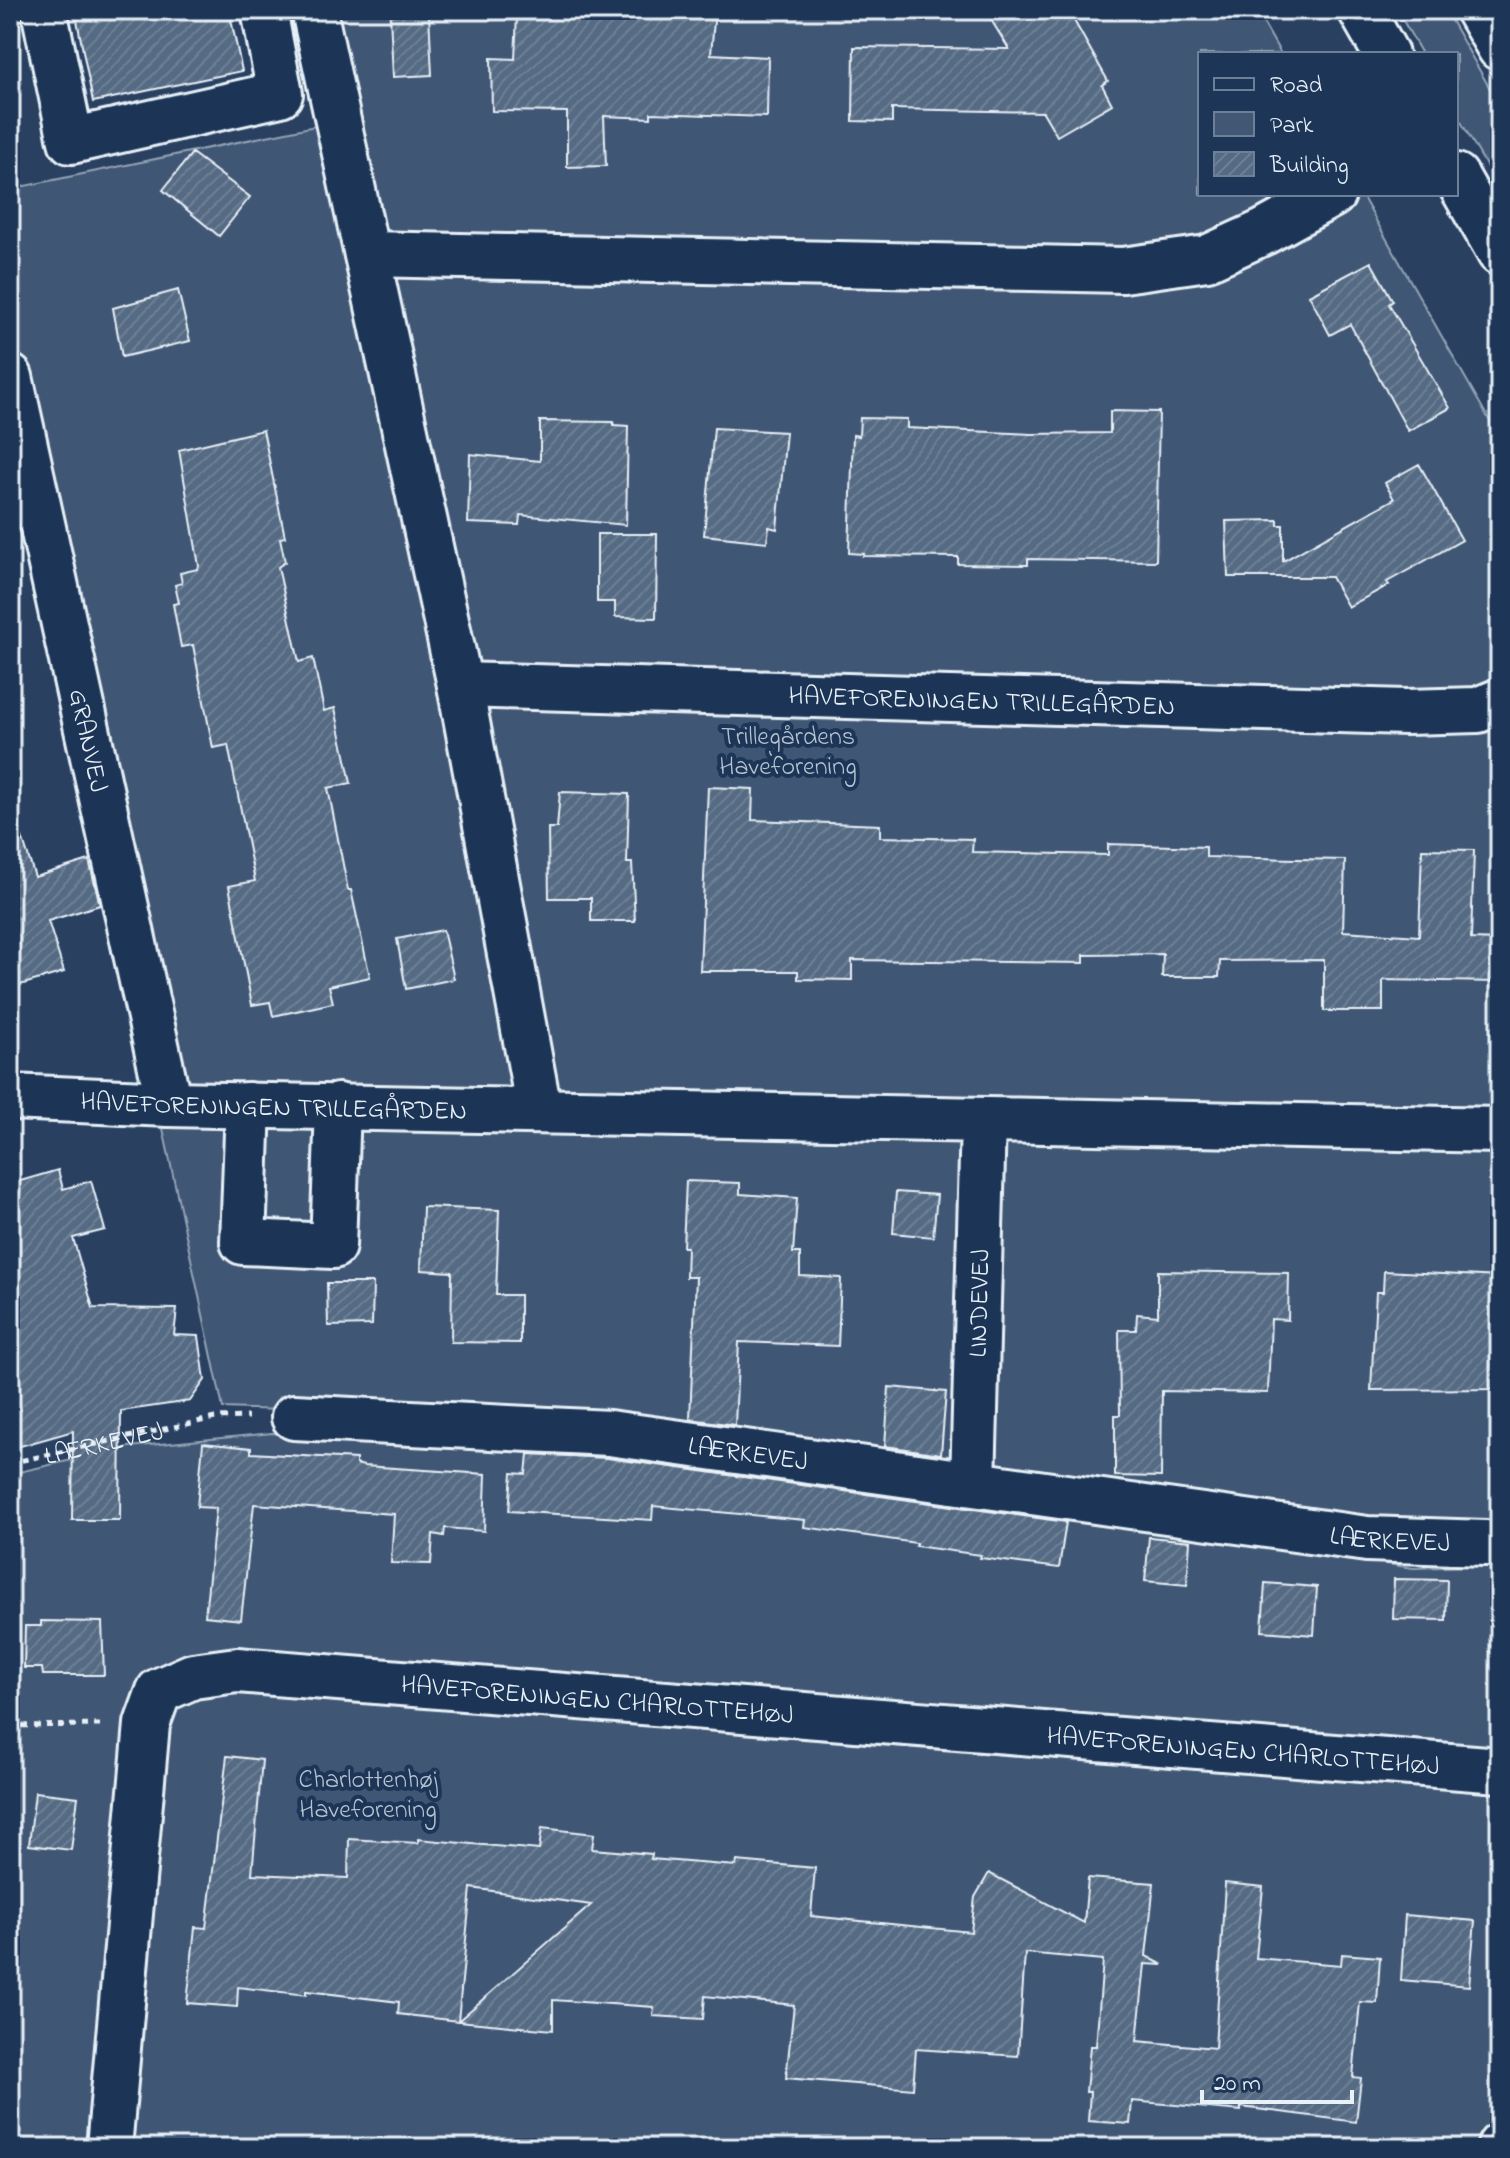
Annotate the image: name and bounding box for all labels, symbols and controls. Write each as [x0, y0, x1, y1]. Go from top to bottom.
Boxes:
legend [1198, 52, 1458, 196]
text: Road [1270, 69, 1323, 104]
text: Park [1270, 109, 1314, 144]
text: Building [1269, 149, 1349, 184]
street label: HAVEFORENINGEN TRILLEGÅRDEN [788, 678, 1175, 727]
street label: GRANVEJ [57, 686, 116, 796]
park label: Trillegårdens Haveforening [719, 719, 857, 787]
street label: HAVEFORENINGEN TRILLEGÅRDEN [80, 1084, 467, 1132]
street label: LINDEVEJ [960, 1248, 1001, 1358]
street label: LÆRKEVEJ [41, 1414, 168, 1477]
street label: LÆRKEVEJ [685, 1428, 810, 1483]
street label: LÆRKEVEJ [1327, 1518, 1451, 1564]
street label: HAVEFORENINGEN CHARLOTTEHØJ [399, 1667, 795, 1736]
street label: HAVEFORENINGEN CHARLOTTEHØJ [1045, 1718, 1441, 1787]
park label: Charlottenhøj Haveforening [298, 1762, 438, 1830]
scale bar [1202, 2054, 1352, 2104]
text: 20 m [1214, 2067, 1261, 2102]

